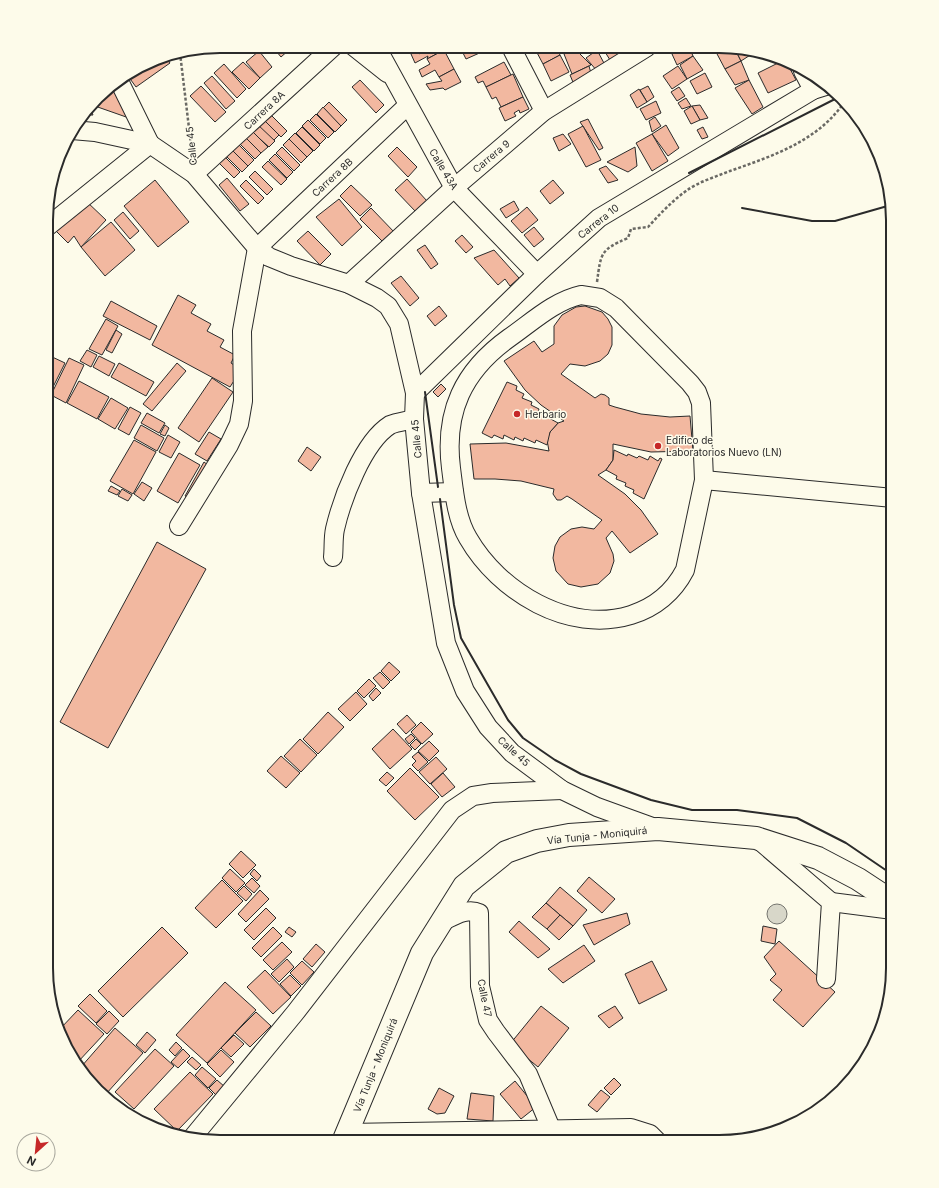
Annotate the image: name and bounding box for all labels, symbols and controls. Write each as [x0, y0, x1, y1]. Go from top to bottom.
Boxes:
street label: Carrera 8A [241, 88, 287, 132]
street label: Calle 45 [183, 126, 199, 166]
street label: Carrera 9 [470, 137, 512, 175]
street label: Calle 43A [427, 146, 461, 192]
street label: Carrera 8B [309, 155, 355, 199]
street label: Carrera 10 [575, 201, 621, 241]
place label: Herbario [525, 408, 566, 420]
marker: Herbario [512, 409, 522, 419]
street label: Calle 45 [408, 419, 424, 459]
place label: Edifico de Laboratorios Nuevo (LN) [666, 434, 782, 458]
marker: Edifico de Laboratorios Nuevo (LN) [653, 441, 663, 451]
street label: Calle 45 [496, 734, 532, 768]
street label: Vía Tunja - Moniquirá [546, 824, 648, 846]
street label: Calle 47 [475, 978, 495, 1018]
street label: Vía Tunja - Moniquirá [351, 1016, 399, 1114]
north arrow [16, 1132, 56, 1172]
text: N [25, 1153, 38, 1169]

